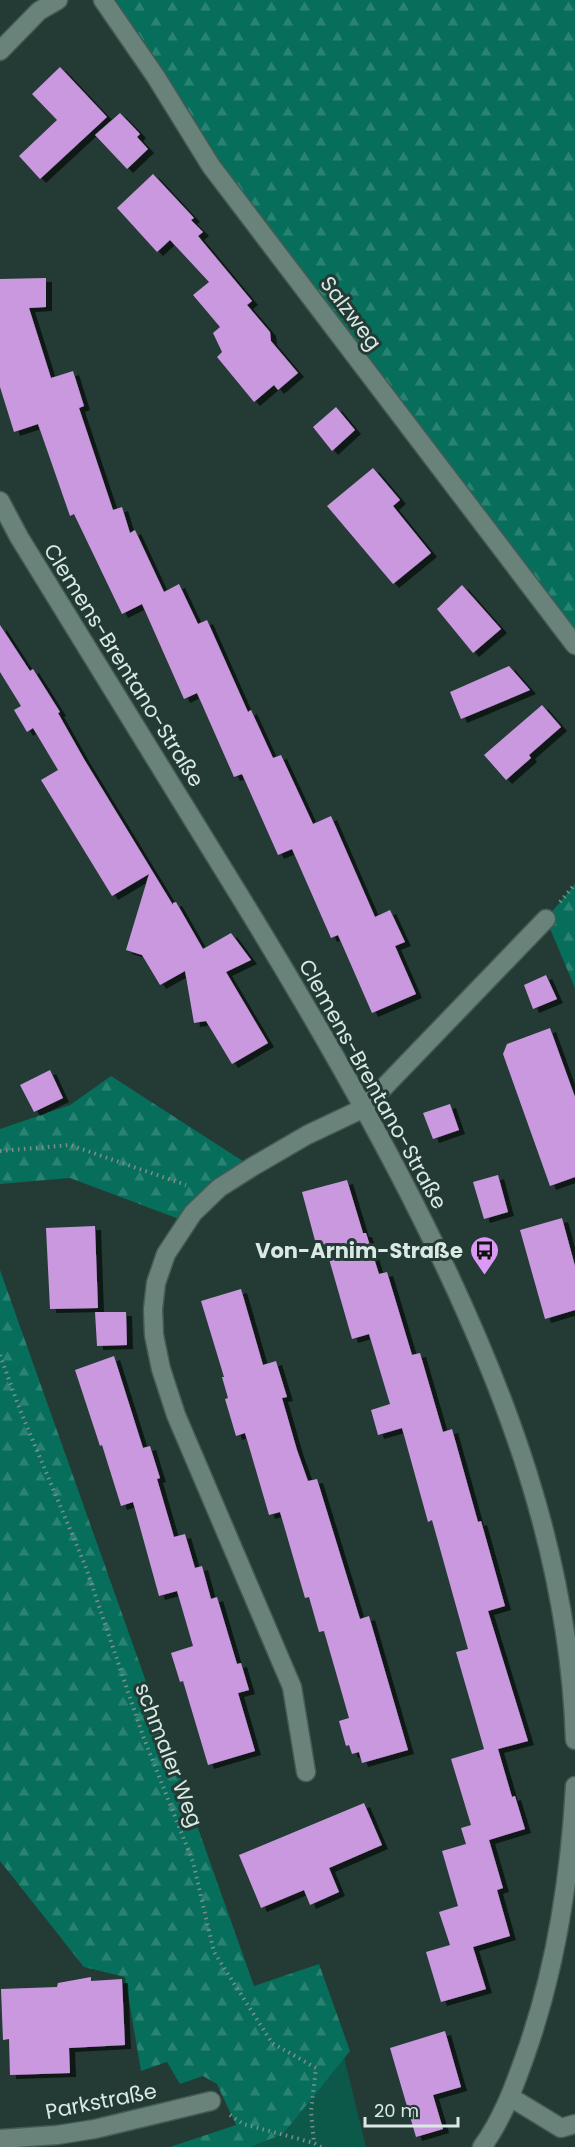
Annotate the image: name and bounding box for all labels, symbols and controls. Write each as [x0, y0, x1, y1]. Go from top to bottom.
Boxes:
street label: Salzweg [314, 270, 388, 356]
street label: Clemens-Brentano-Straße [37, 538, 211, 792]
street label: Clemens-Brentano-Straße [292, 954, 454, 1214]
bus stop icon: Von-Arnim-Straße [468, 1234, 500, 1276]
place label: Von-Arnim-Straße [255, 1236, 463, 1265]
street label: schmaler Weg [128, 1679, 210, 1831]
street label: Parkstraße [43, 2076, 159, 2126]
scale bar [365, 2090, 458, 2128]
text: 20 m [374, 2098, 419, 2123]

